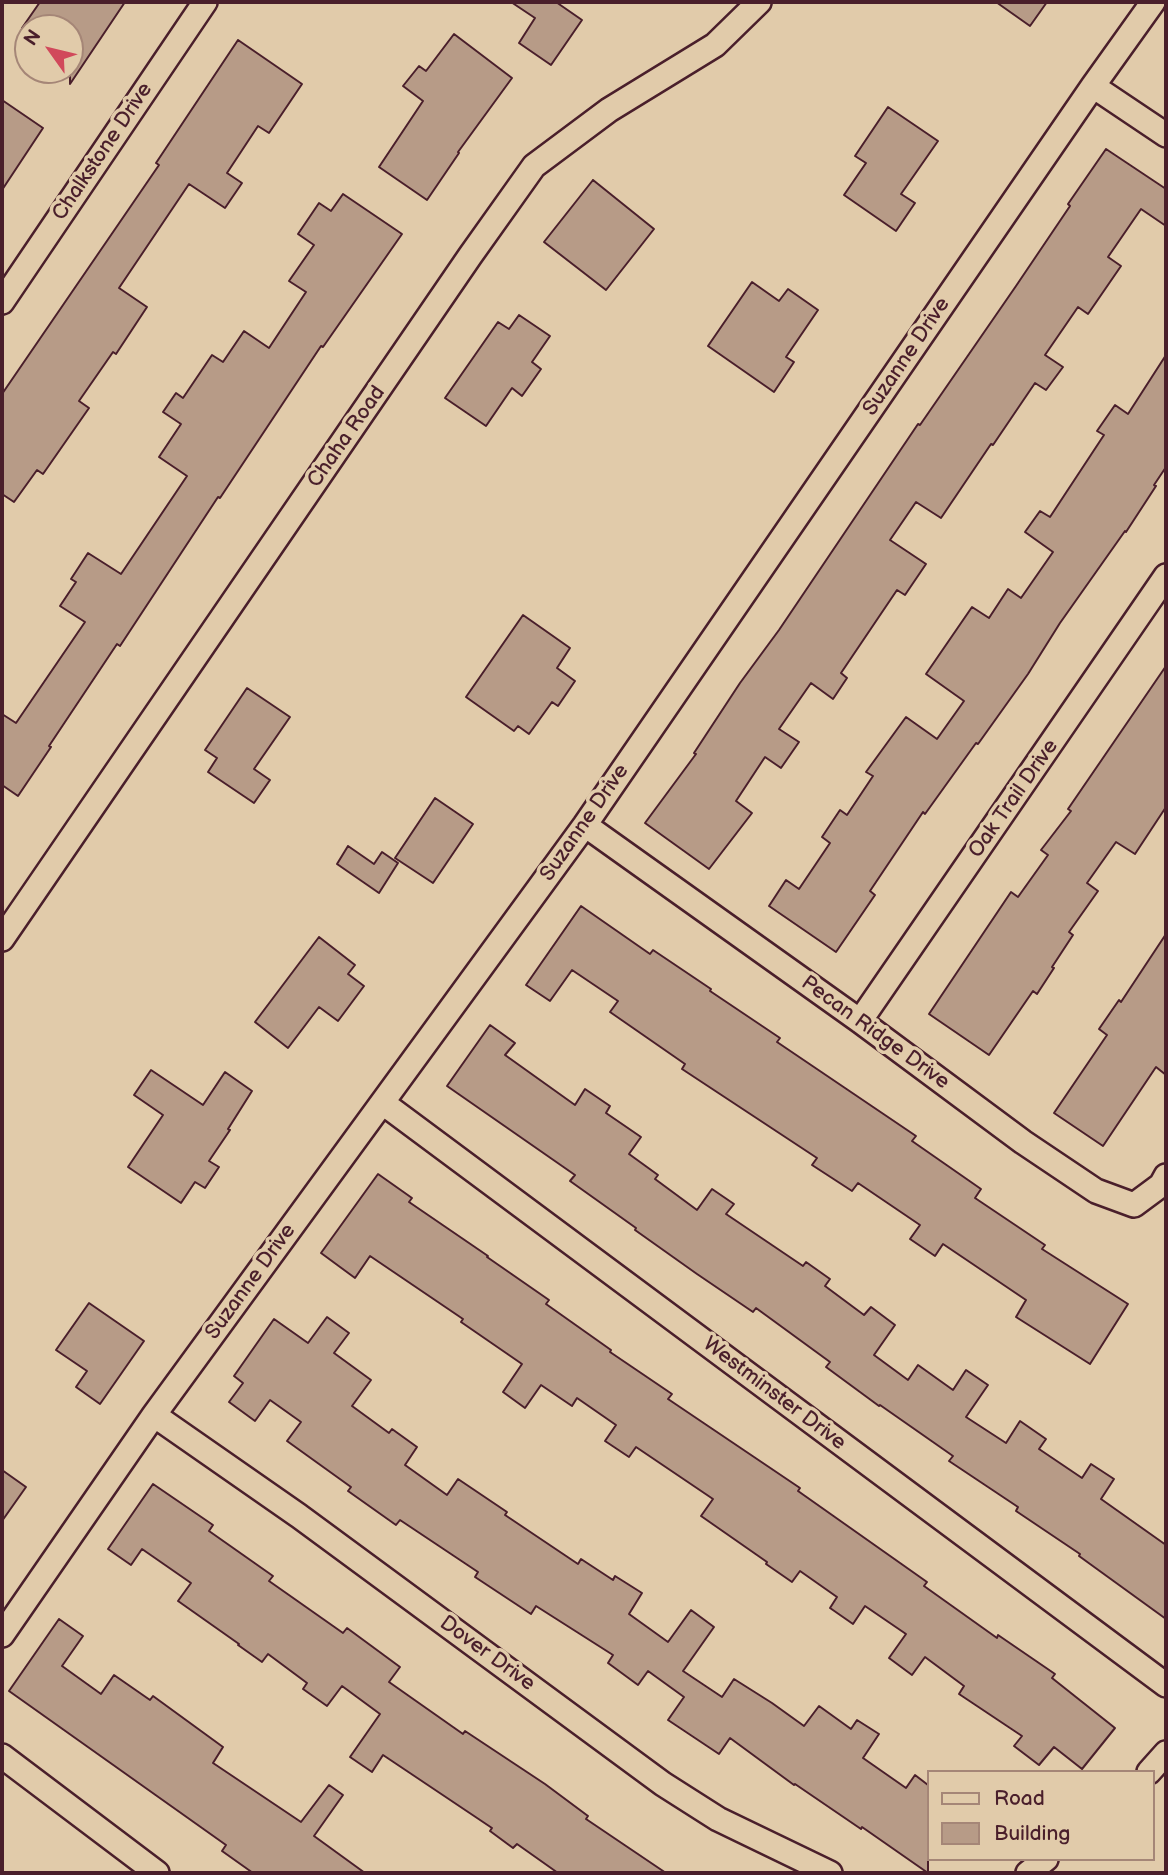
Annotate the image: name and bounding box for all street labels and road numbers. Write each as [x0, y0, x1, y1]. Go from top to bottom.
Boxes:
street label: Chalkstone Drive [48, 78, 158, 226]
street label: Suzanne Drive [858, 293, 956, 421]
street label: Chaha Road [303, 381, 391, 493]
street label: Oak Trail Drive [964, 735, 1064, 863]
street label: Suzanne Drive [535, 760, 635, 886]
street label: Pecan Ridge Drive [796, 971, 954, 1095]
street label: Suzanne Drive [200, 1219, 302, 1345]
street label: Westminster Drive [697, 1332, 851, 1456]
street label: Dover Drive [434, 1611, 540, 1697]

